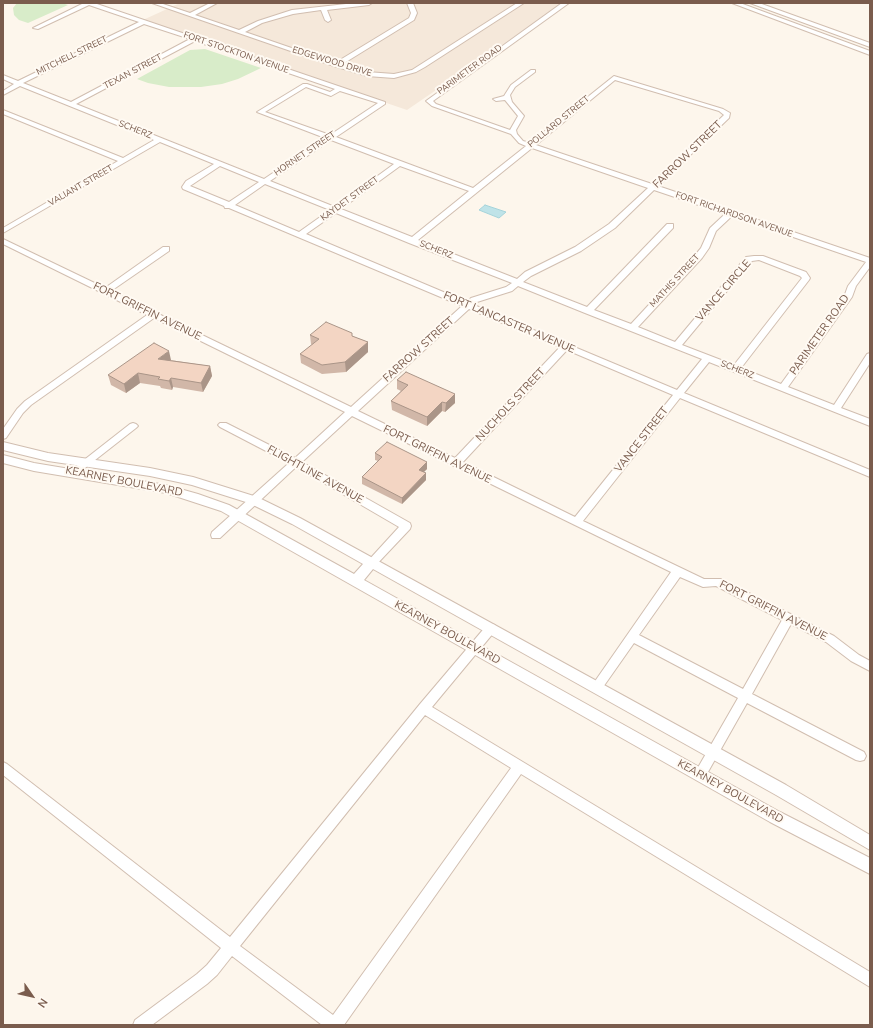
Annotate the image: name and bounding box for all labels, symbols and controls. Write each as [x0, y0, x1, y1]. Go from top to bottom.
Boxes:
street label: FORT STOCKTON AVENUE [182, 30, 290, 76]
street label: MITCHELL STREET [35, 34, 109, 78]
street label: PARIMETER ROAD [435, 43, 505, 97]
street label: EDGEWOOD DRIVE [291, 45, 373, 79]
street label: TEXAN STREET [102, 52, 164, 92]
street label: POLLARD STREET [526, 94, 592, 150]
street label: SCHERZ [117, 118, 153, 142]
street label: FARROW STREET [651, 119, 725, 191]
street label: HORNET STREET [272, 129, 338, 179]
street label: VALIANT STREET [47, 163, 115, 209]
street label: KAYDET STREET [319, 174, 381, 224]
street label: FORT RICHARDSON AVENUE [674, 190, 794, 240]
street label: SCHERZ [418, 238, 454, 262]
street label: MATHIS STREET [648, 252, 702, 310]
street label: VANCE CIRCLE [694, 258, 754, 324]
street label: FORT GRIFFIN AVENUE [91, 280, 203, 344]
street label: FORT LANCASTER AVENUE [441, 289, 577, 357]
street label: PARIMETER ROAD [787, 292, 853, 378]
street label: FARROW STREET [381, 315, 457, 385]
street label: SCHERZ [719, 358, 755, 382]
street label: NUCHOLS STREET [474, 366, 548, 444]
street label: VANCE STREET [612, 405, 672, 475]
street label: FORT GRIFFIN AVENUE [381, 423, 493, 487]
street label: FLIGHTLINE AVENUE [265, 443, 365, 507]
street label: KEARNEY BOULEVARD [64, 464, 184, 500]
street label: FORT GRIFFIN AVENUE [717, 578, 829, 644]
street label: KEARNEY BOULEVARD [392, 598, 502, 668]
street label: KEARNEY BOULEVARD [675, 757, 785, 827]
north arrow [12, 976, 52, 1016]
text: N [34, 995, 51, 1011]

